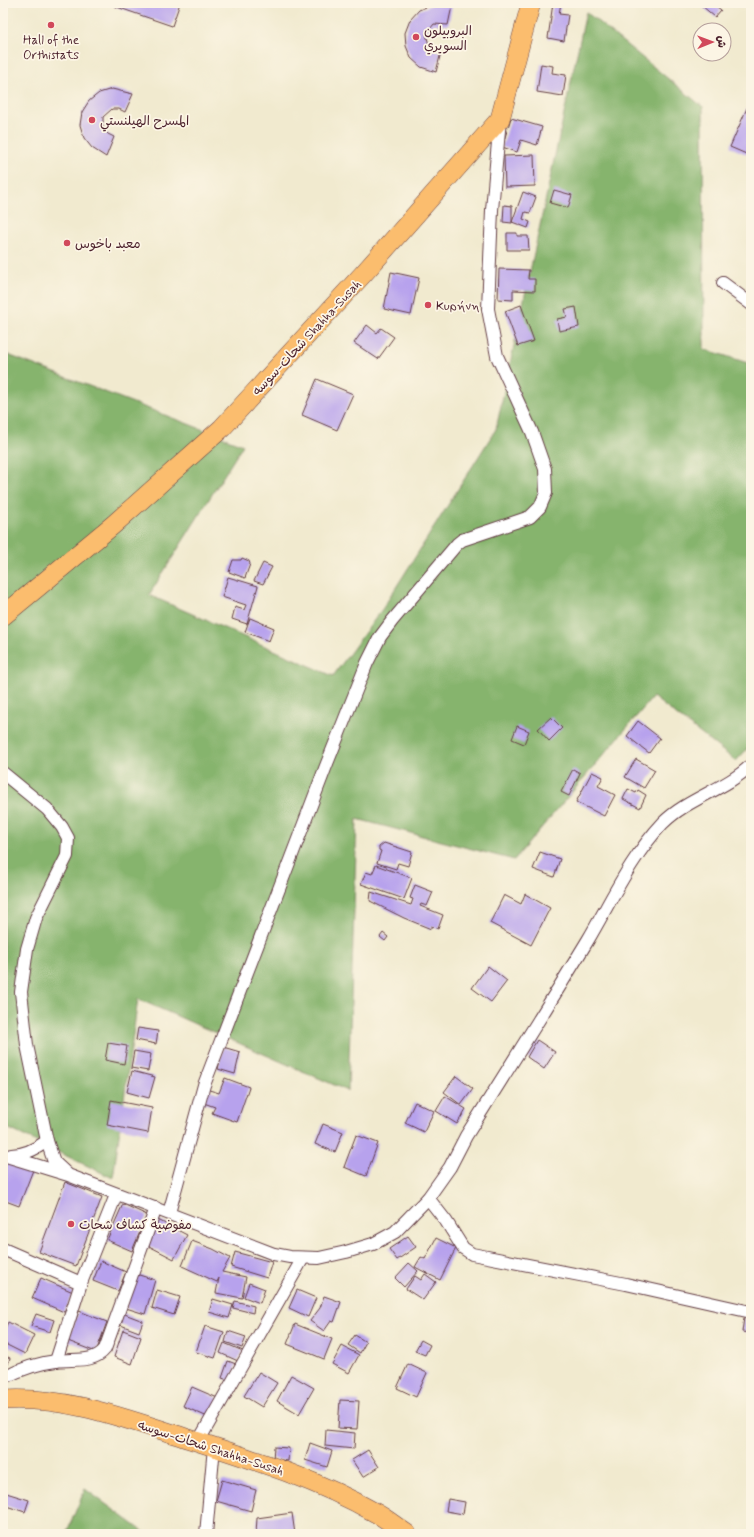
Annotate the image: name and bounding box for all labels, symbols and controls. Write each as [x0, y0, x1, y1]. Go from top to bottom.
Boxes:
marker: Hall of the Orthistats [46, 20, 56, 30]
north arrow [692, 22, 732, 62]
place label: البروبيلون السويري [424, 23, 472, 55]
place label: Hall of the Orthistats [23, 32, 79, 64]
marker: البروبيلون السويري [411, 32, 421, 42]
text: ش [714, 36, 728, 48]
place label: المسرح الهيلنستي [100, 113, 189, 132]
marker: المسرح الهيلنستي [87, 115, 97, 125]
place label: معبد باخوس [75, 236, 140, 253]
marker: معبد باخوس [62, 238, 72, 248]
street label: شحات-سوسه Shahha-Susah [249, 276, 365, 400]
place label: Κυρήνη [436, 298, 480, 315]
marker: Κυρήνη [423, 300, 433, 310]
place label: مفوضية كشاف شحات [79, 1217, 192, 1234]
marker: مفوضية كشاف شحات [66, 1219, 76, 1229]
street label: شحات-سوسه Shahha-Susah [135, 1417, 286, 1480]

